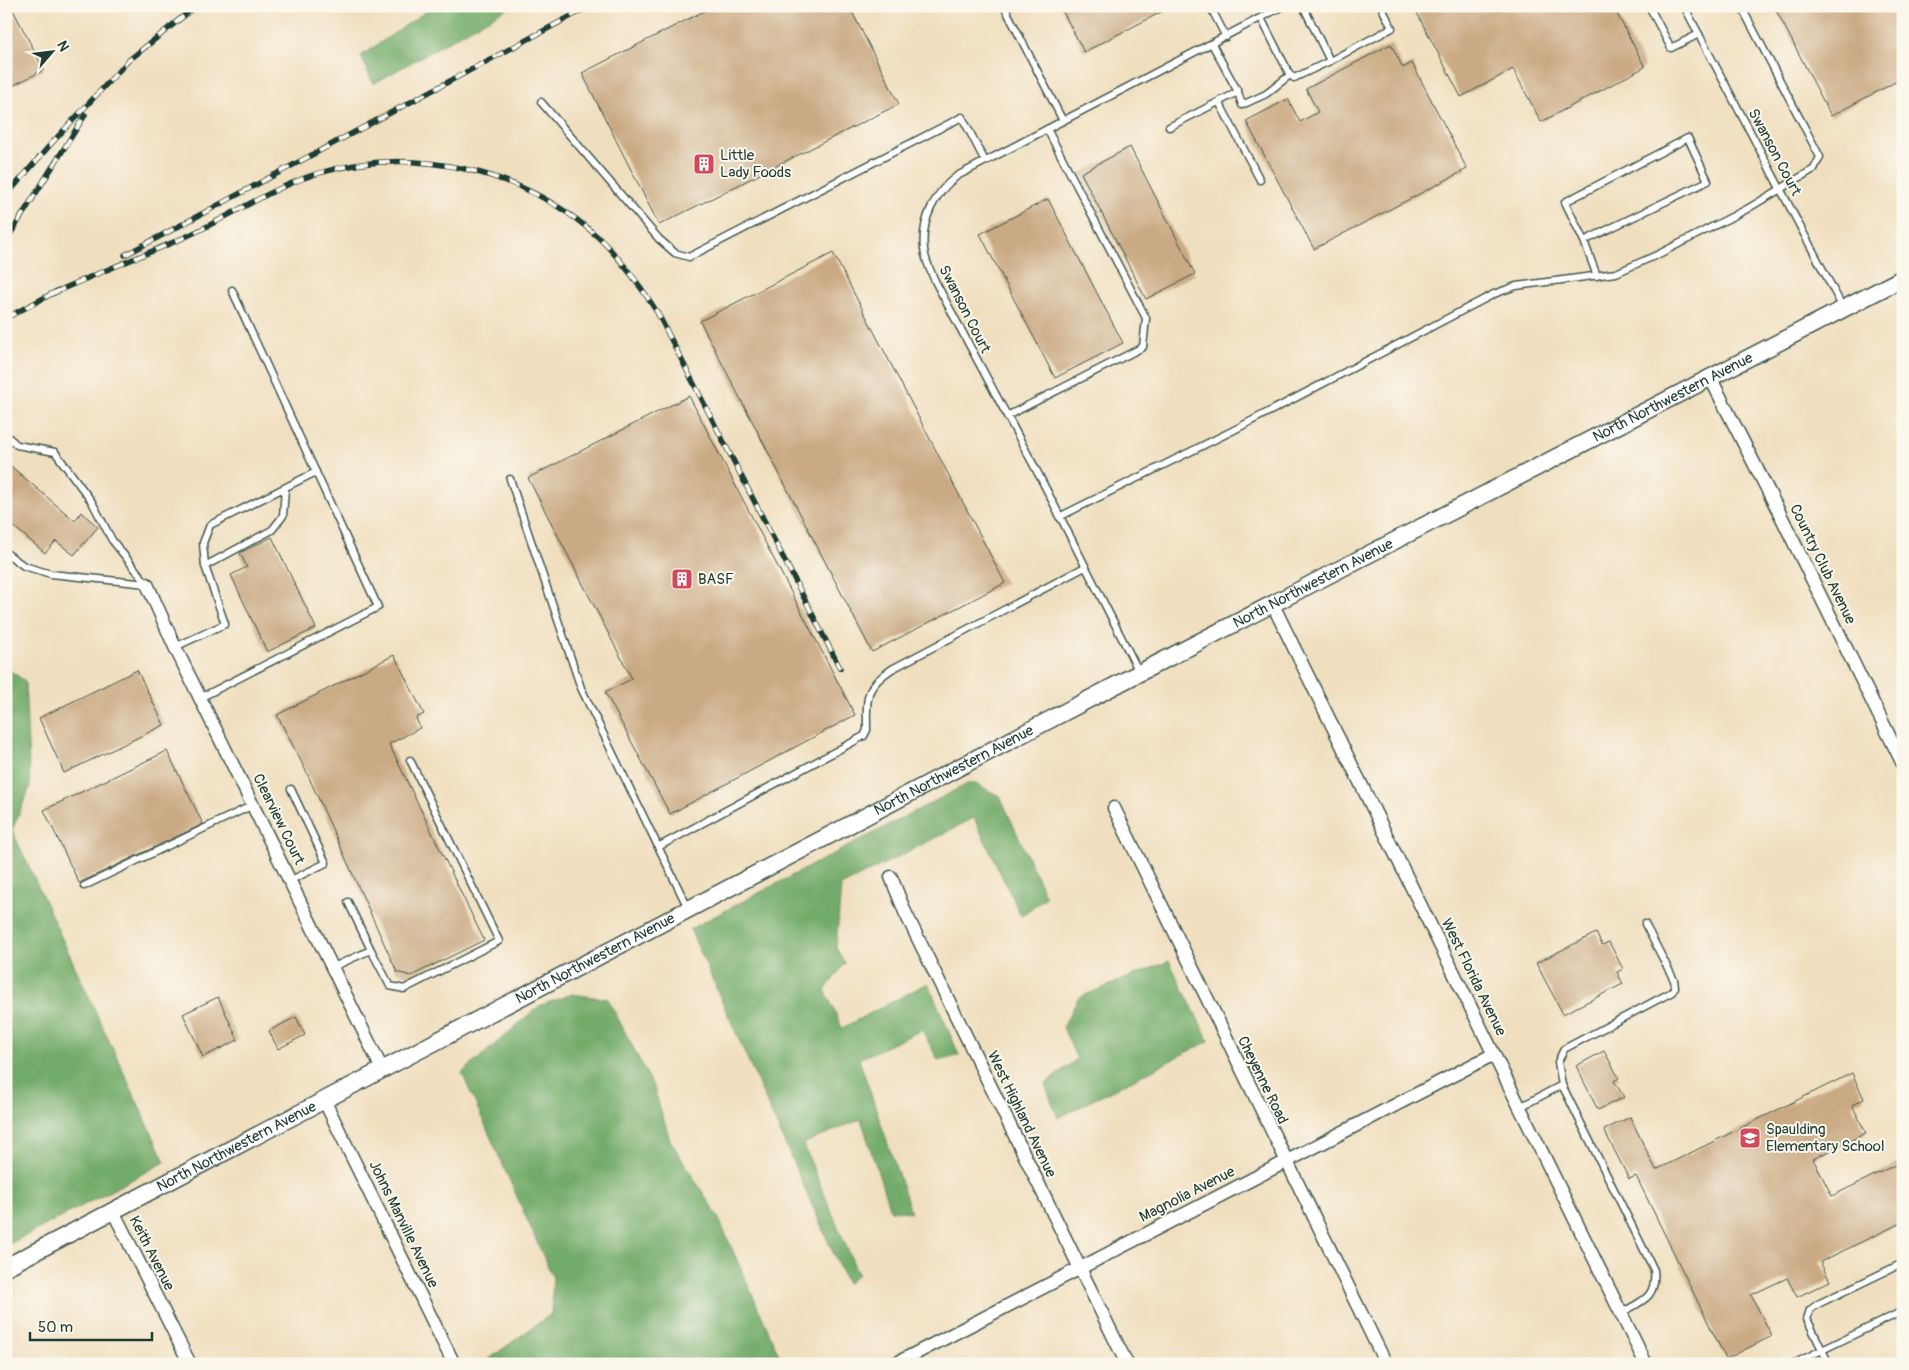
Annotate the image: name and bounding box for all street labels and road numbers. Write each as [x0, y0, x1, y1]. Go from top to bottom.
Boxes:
street label: Swanson Court [1744, 105, 1806, 200]
street label: Swanson Court [934, 262, 995, 357]
street label: North Northwestern Avenue [1590, 348, 1757, 447]
street label: Country Club Avenue [1785, 501, 1860, 628]
street label: North Northwestern Avenue [1230, 534, 1397, 633]
street label: North Northwestern Avenue [871, 721, 1037, 820]
street label: Clearview Court [248, 771, 309, 869]
street label: North Northwestern Avenue [512, 909, 679, 1008]
street label: West Florida Avenue [1437, 915, 1511, 1040]
street label: Cheyenne Road [1233, 1033, 1292, 1127]
street label: West Highland Avenue [983, 1048, 1061, 1181]
street label: North Northwestern Avenue [153, 1097, 320, 1196]
street label: Johns Manville Avenue [364, 1157, 443, 1292]
street label: Magnolia Avenue [1136, 1162, 1239, 1227]
street label: Keith Avenue [125, 1213, 179, 1294]

